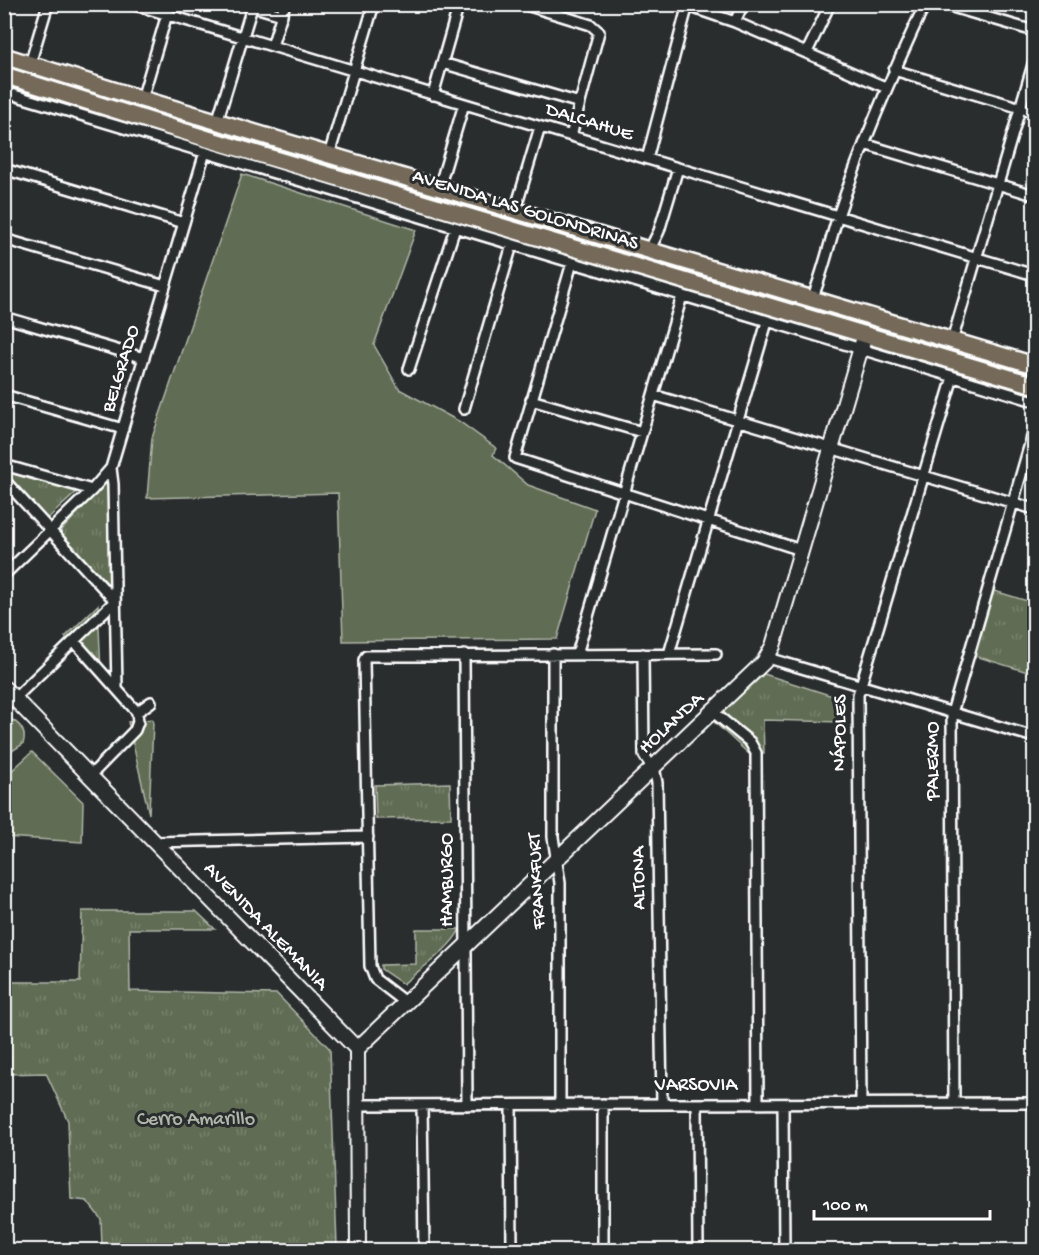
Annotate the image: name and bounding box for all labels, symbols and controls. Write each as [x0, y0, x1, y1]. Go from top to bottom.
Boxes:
street label: DALCAHUE [541, 98, 637, 148]
street label: AVENIDA LAS GOLONDRINAS [409, 166, 642, 257]
street label: BELGRADO [98, 323, 146, 416]
street label: HOLANDA [635, 687, 710, 760]
street label: NÁPOLES [827, 694, 853, 772]
street label: PALERMO [923, 721, 946, 802]
street label: FRANKFURT [524, 831, 552, 931]
street label: HAMBURGO [437, 833, 460, 927]
street label: ALTONA [628, 845, 652, 910]
street label: AVENIDA ALEMANIA [198, 858, 333, 997]
street label: VARSOVIA [654, 1075, 738, 1098]
park label: Cerro Amarillo [137, 1109, 255, 1132]
scale bar [814, 1183, 990, 1221]
text: 100 m [822, 1196, 868, 1217]

